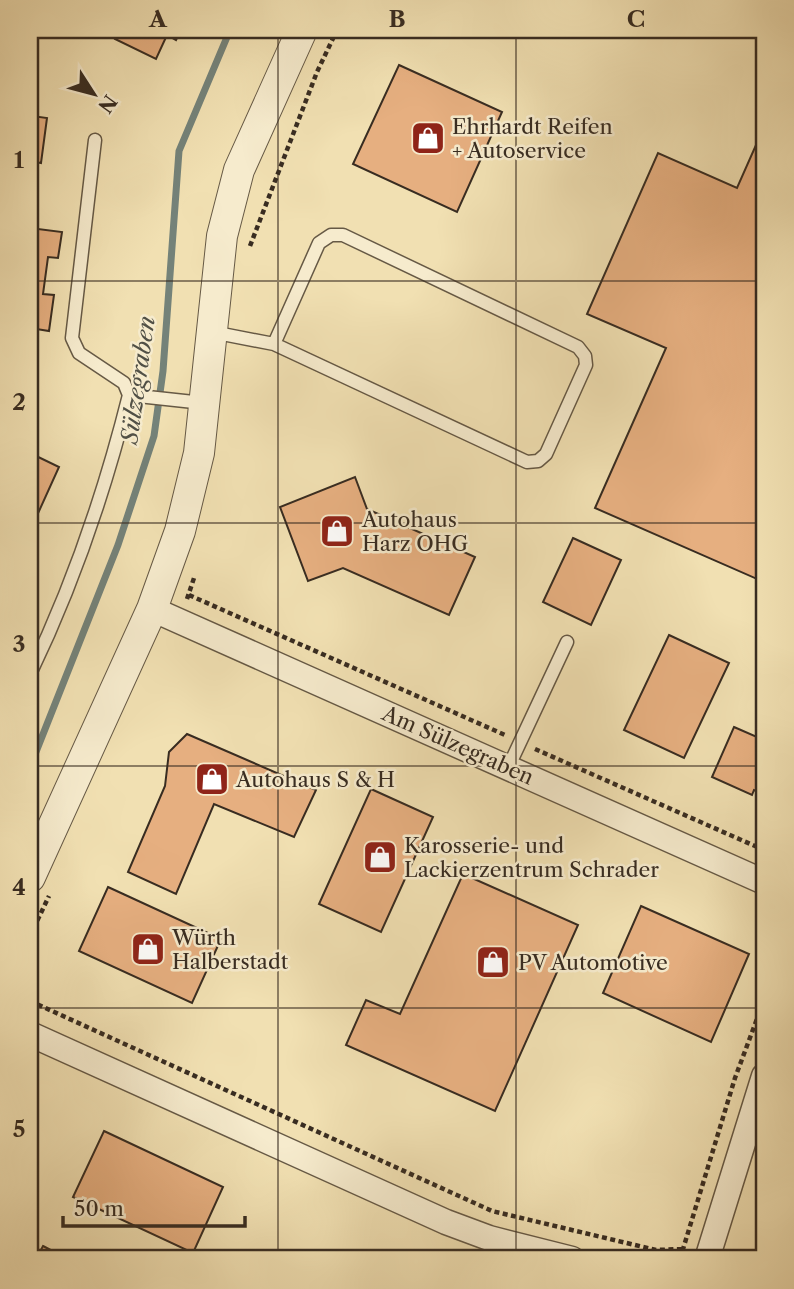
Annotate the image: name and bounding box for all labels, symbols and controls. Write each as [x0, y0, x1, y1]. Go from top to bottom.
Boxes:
text: A [148, 5, 168, 33]
text: B [388, 5, 406, 33]
text: C [627, 5, 645, 33]
north arrow [60, 60, 130, 130]
text: N [93, 90, 122, 117]
place label: Ehrhardt Reifen + Autoservice [452, 114, 613, 163]
shop icon: Ehrhardt Reifen + Autoservice [409, 119, 447, 157]
text: 1 [14, 146, 25, 174]
water label: Sülzegraben [115, 314, 161, 448]
text: 2 [12, 388, 26, 416]
place label: Autohaus Harz OHG [361, 507, 468, 556]
shop icon: Autohaus Harz OHG [318, 512, 356, 550]
text: 3 [13, 630, 26, 658]
street label: Am Sülzegraben [377, 700, 538, 790]
shop icon: Autohaus S & H [193, 760, 231, 798]
place label: Autohaus S & H [235, 767, 395, 792]
place label: Karosserie- und Lackierzentrum Schrader [404, 833, 659, 882]
shop icon: Karosserie- und Lackierzentrum Schrader [361, 838, 399, 876]
text: 4 [12, 873, 26, 901]
place label: Würth Halberstadt [171, 925, 289, 974]
shop icon: Würth Halberstadt [129, 930, 167, 968]
shop icon: PV Automotive [474, 943, 512, 981]
place label: PV Automotive [518, 950, 668, 975]
text: 5 [13, 1115, 25, 1143]
scale bar [63, 1184, 245, 1228]
text: 50 m [74, 1196, 124, 1221]

